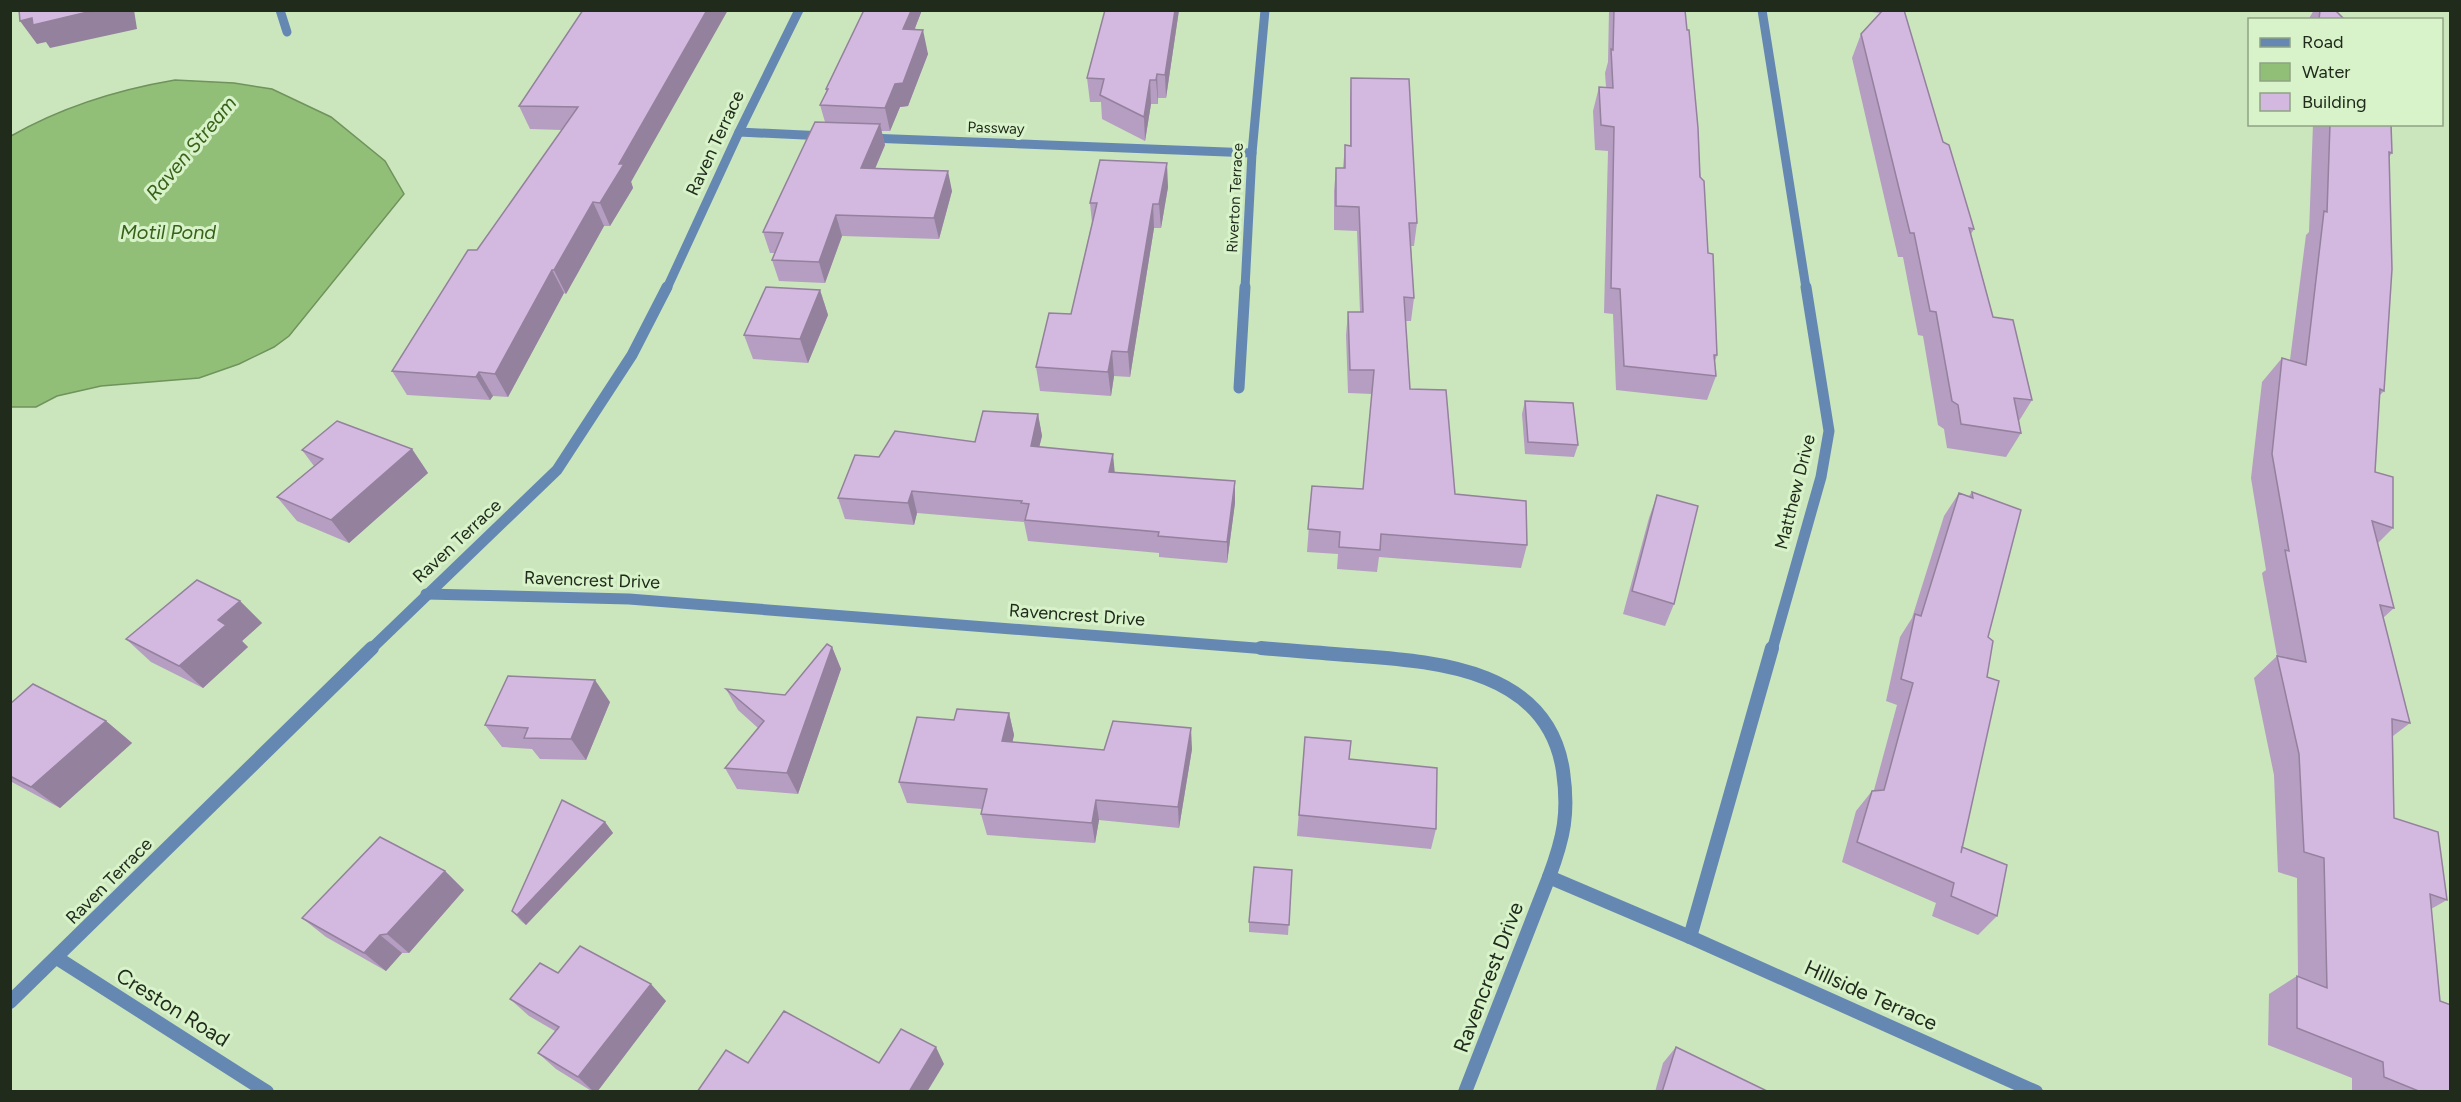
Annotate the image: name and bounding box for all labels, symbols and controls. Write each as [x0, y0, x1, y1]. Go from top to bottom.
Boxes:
legend [2248, 18, 2443, 126]
text: Road [2302, 31, 2343, 53]
text: Water [2302, 61, 2350, 83]
street label: Raven Terrace [681, 87, 749, 199]
water label: Raven Stream [141, 91, 241, 205]
text: Building [2302, 91, 2367, 113]
street label: Passway [967, 118, 1025, 138]
street label: Riverton Terrace [1223, 143, 1247, 253]
water label: Motil Pond [120, 220, 216, 244]
street label: Matthew Drive [1770, 432, 1820, 552]
street label: Raven Terrace [408, 494, 506, 588]
street label: Ravencrest Drive [524, 567, 661, 593]
street label: Ravencrest Drive [1008, 599, 1146, 631]
street label: Raven Terrace [61, 833, 157, 929]
street label: Ravencrest Drive [1448, 898, 1528, 1056]
street label: Hillside Terrace [1801, 954, 1941, 1036]
street label: Creston Road [112, 962, 234, 1052]

